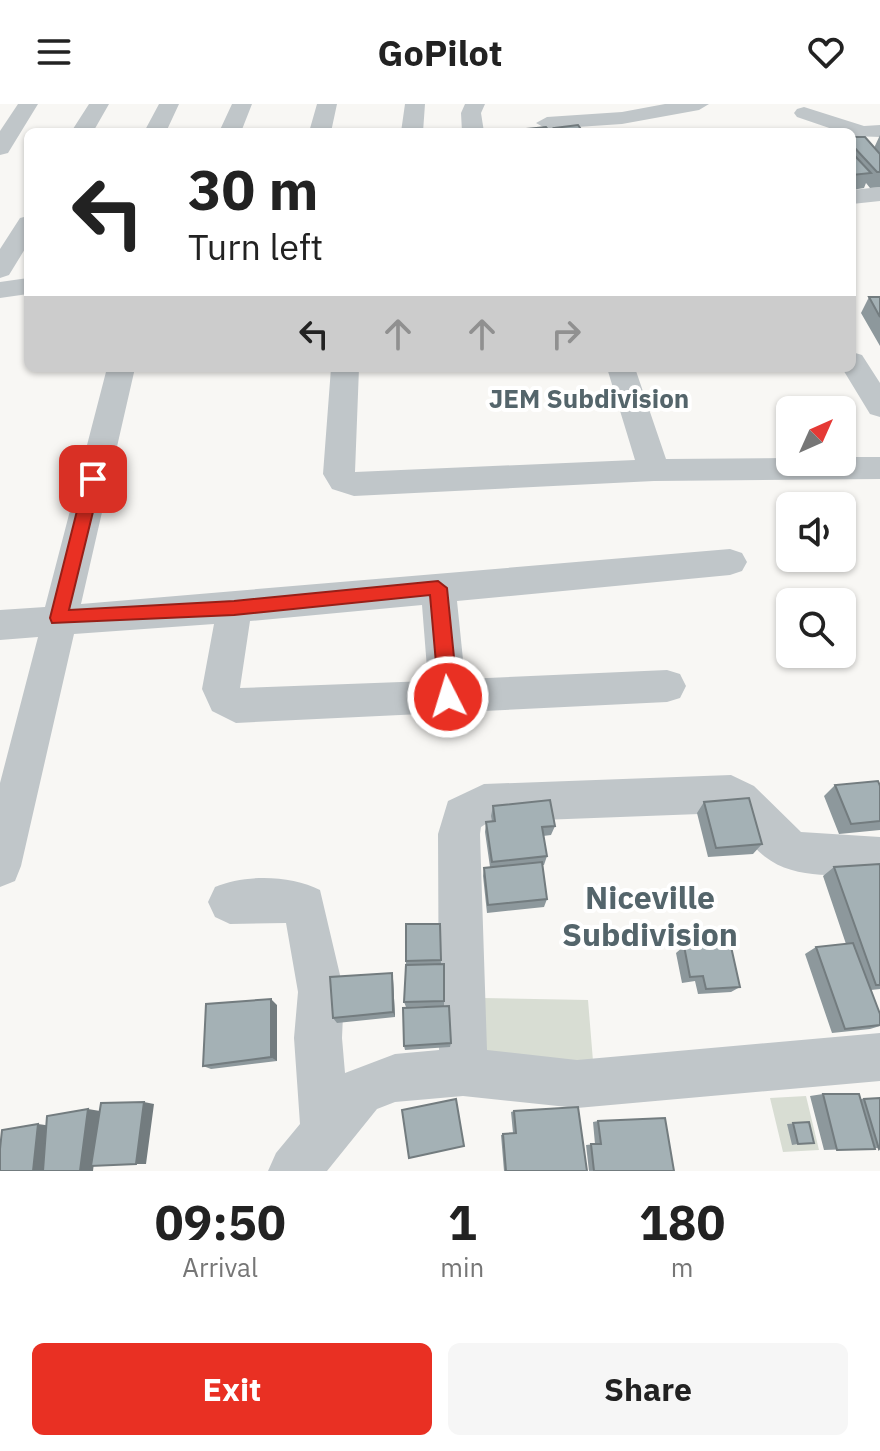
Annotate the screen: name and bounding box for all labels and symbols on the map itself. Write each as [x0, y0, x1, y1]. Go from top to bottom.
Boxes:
district label: JEM Subdivision [489, 381, 689, 415]
north arrow [776, 396, 856, 476]
pin [59, 445, 127, 513]
position arrow [406, 655, 490, 739]
district label: Niceville Subdivision [562, 876, 738, 955]

